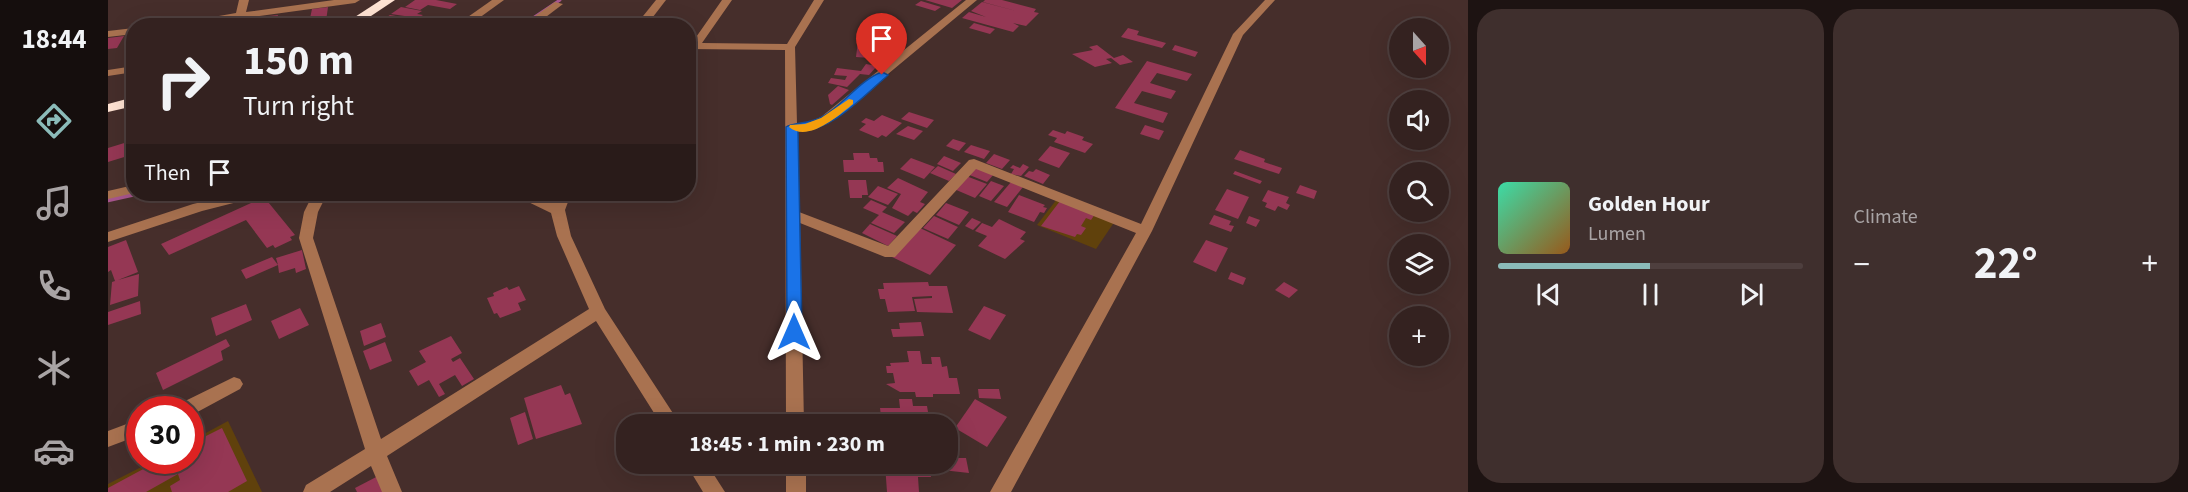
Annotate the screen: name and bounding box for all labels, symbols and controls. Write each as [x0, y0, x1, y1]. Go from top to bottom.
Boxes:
pin [856, 13, 907, 75]
north arrow [1389, 18, 1449, 78]
map controls [1389, 18, 1449, 366]
text: 18:44 [21, 20, 87, 59]
icon: arrive [865, 22, 898, 55]
text: 150 m [243, 31, 354, 91]
icon: right [144, 42, 222, 120]
text: Turn right [243, 87, 354, 126]
button: sound [1389, 90, 1449, 150]
icon: directions [33, 100, 75, 142]
icon: arrive [203, 156, 236, 189]
text: Then [144, 157, 191, 189]
button: search [1389, 162, 1449, 222]
icon: music [33, 182, 75, 224]
text: Golden Hour [1588, 188, 1710, 220]
text: Climate [1854, 203, 1918, 231]
text: Lumen [1588, 220, 1646, 248]
text: 22° [1974, 232, 2038, 296]
button: layers [1389, 234, 1449, 294]
text: − [1854, 241, 1870, 288]
text: + [2142, 241, 2158, 288]
icon: phone [33, 265, 75, 307]
icon: previous [1532, 278, 1565, 311]
icon: pause [1634, 278, 1667, 311]
icon: next [1735, 278, 1768, 311]
position arrow [762, 300, 826, 364]
button: + [1389, 306, 1449, 366]
icon: climate [33, 347, 75, 389]
speed limit sign: 30 [126, 396, 204, 474]
text: 18:45 · 1 min · 230 m [689, 428, 885, 460]
icon: car [33, 430, 75, 472]

